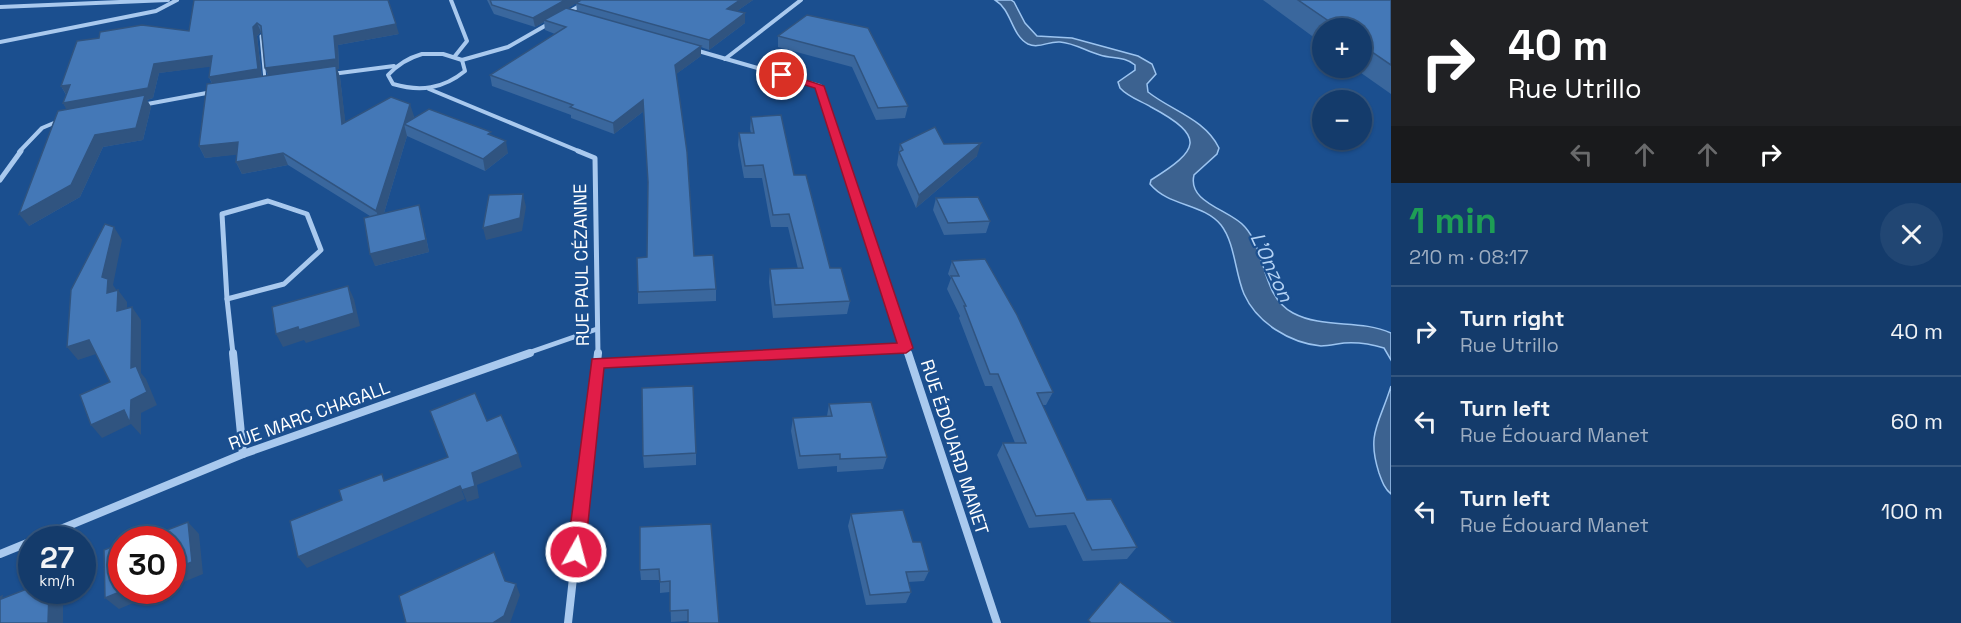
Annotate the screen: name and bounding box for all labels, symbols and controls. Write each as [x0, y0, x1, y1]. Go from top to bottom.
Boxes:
map controls [1312, 18, 1372, 150]
button: + [1312, 18, 1372, 78]
text: 40 m [1508, 19, 1608, 72]
icon: right [1409, 24, 1487, 102]
pin [756, 49, 807, 100]
icon: arrive [765, 58, 798, 91]
text: Rue Utrillo [1508, 71, 1642, 106]
button: − [1312, 90, 1372, 150]
icon: left [1565, 138, 1598, 171]
icon: ahead [1628, 138, 1661, 171]
icon: ahead [1691, 138, 1724, 171]
icon: right [1754, 138, 1787, 171]
street label: RUE PAUL CÉZANNE [568, 184, 594, 346]
text: 1 min [1409, 198, 1497, 244]
button: close [1880, 203, 1943, 266]
water label: L'Onzon [1245, 228, 1300, 307]
text: 210 m · 08:17 [1409, 244, 1529, 270]
text: Turn right [1460, 304, 1565, 332]
icon: right [1409, 315, 1442, 348]
text: 40 m [1891, 317, 1943, 345]
text: Rue Utrillo [1460, 332, 1559, 358]
street label: RUE ÉDOUARD MANET [916, 357, 994, 538]
street label: RUE MARC CHAGALL [225, 375, 393, 455]
text: Turn left [1460, 394, 1550, 422]
icon: left [1409, 405, 1442, 438]
text: 60 m [1891, 407, 1943, 435]
text: Rue Édouard Manet [1460, 422, 1649, 448]
text: Turn left [1460, 484, 1550, 512]
icon: left [1409, 495, 1442, 528]
text: 100 m [1881, 497, 1943, 525]
text: Rue Édouard Manet [1460, 512, 1649, 538]
position arrow [544, 520, 608, 584]
speed limit sign: 30 [108, 526, 186, 604]
text: 27 [40, 538, 74, 577]
text: km/h [39, 571, 75, 590]

